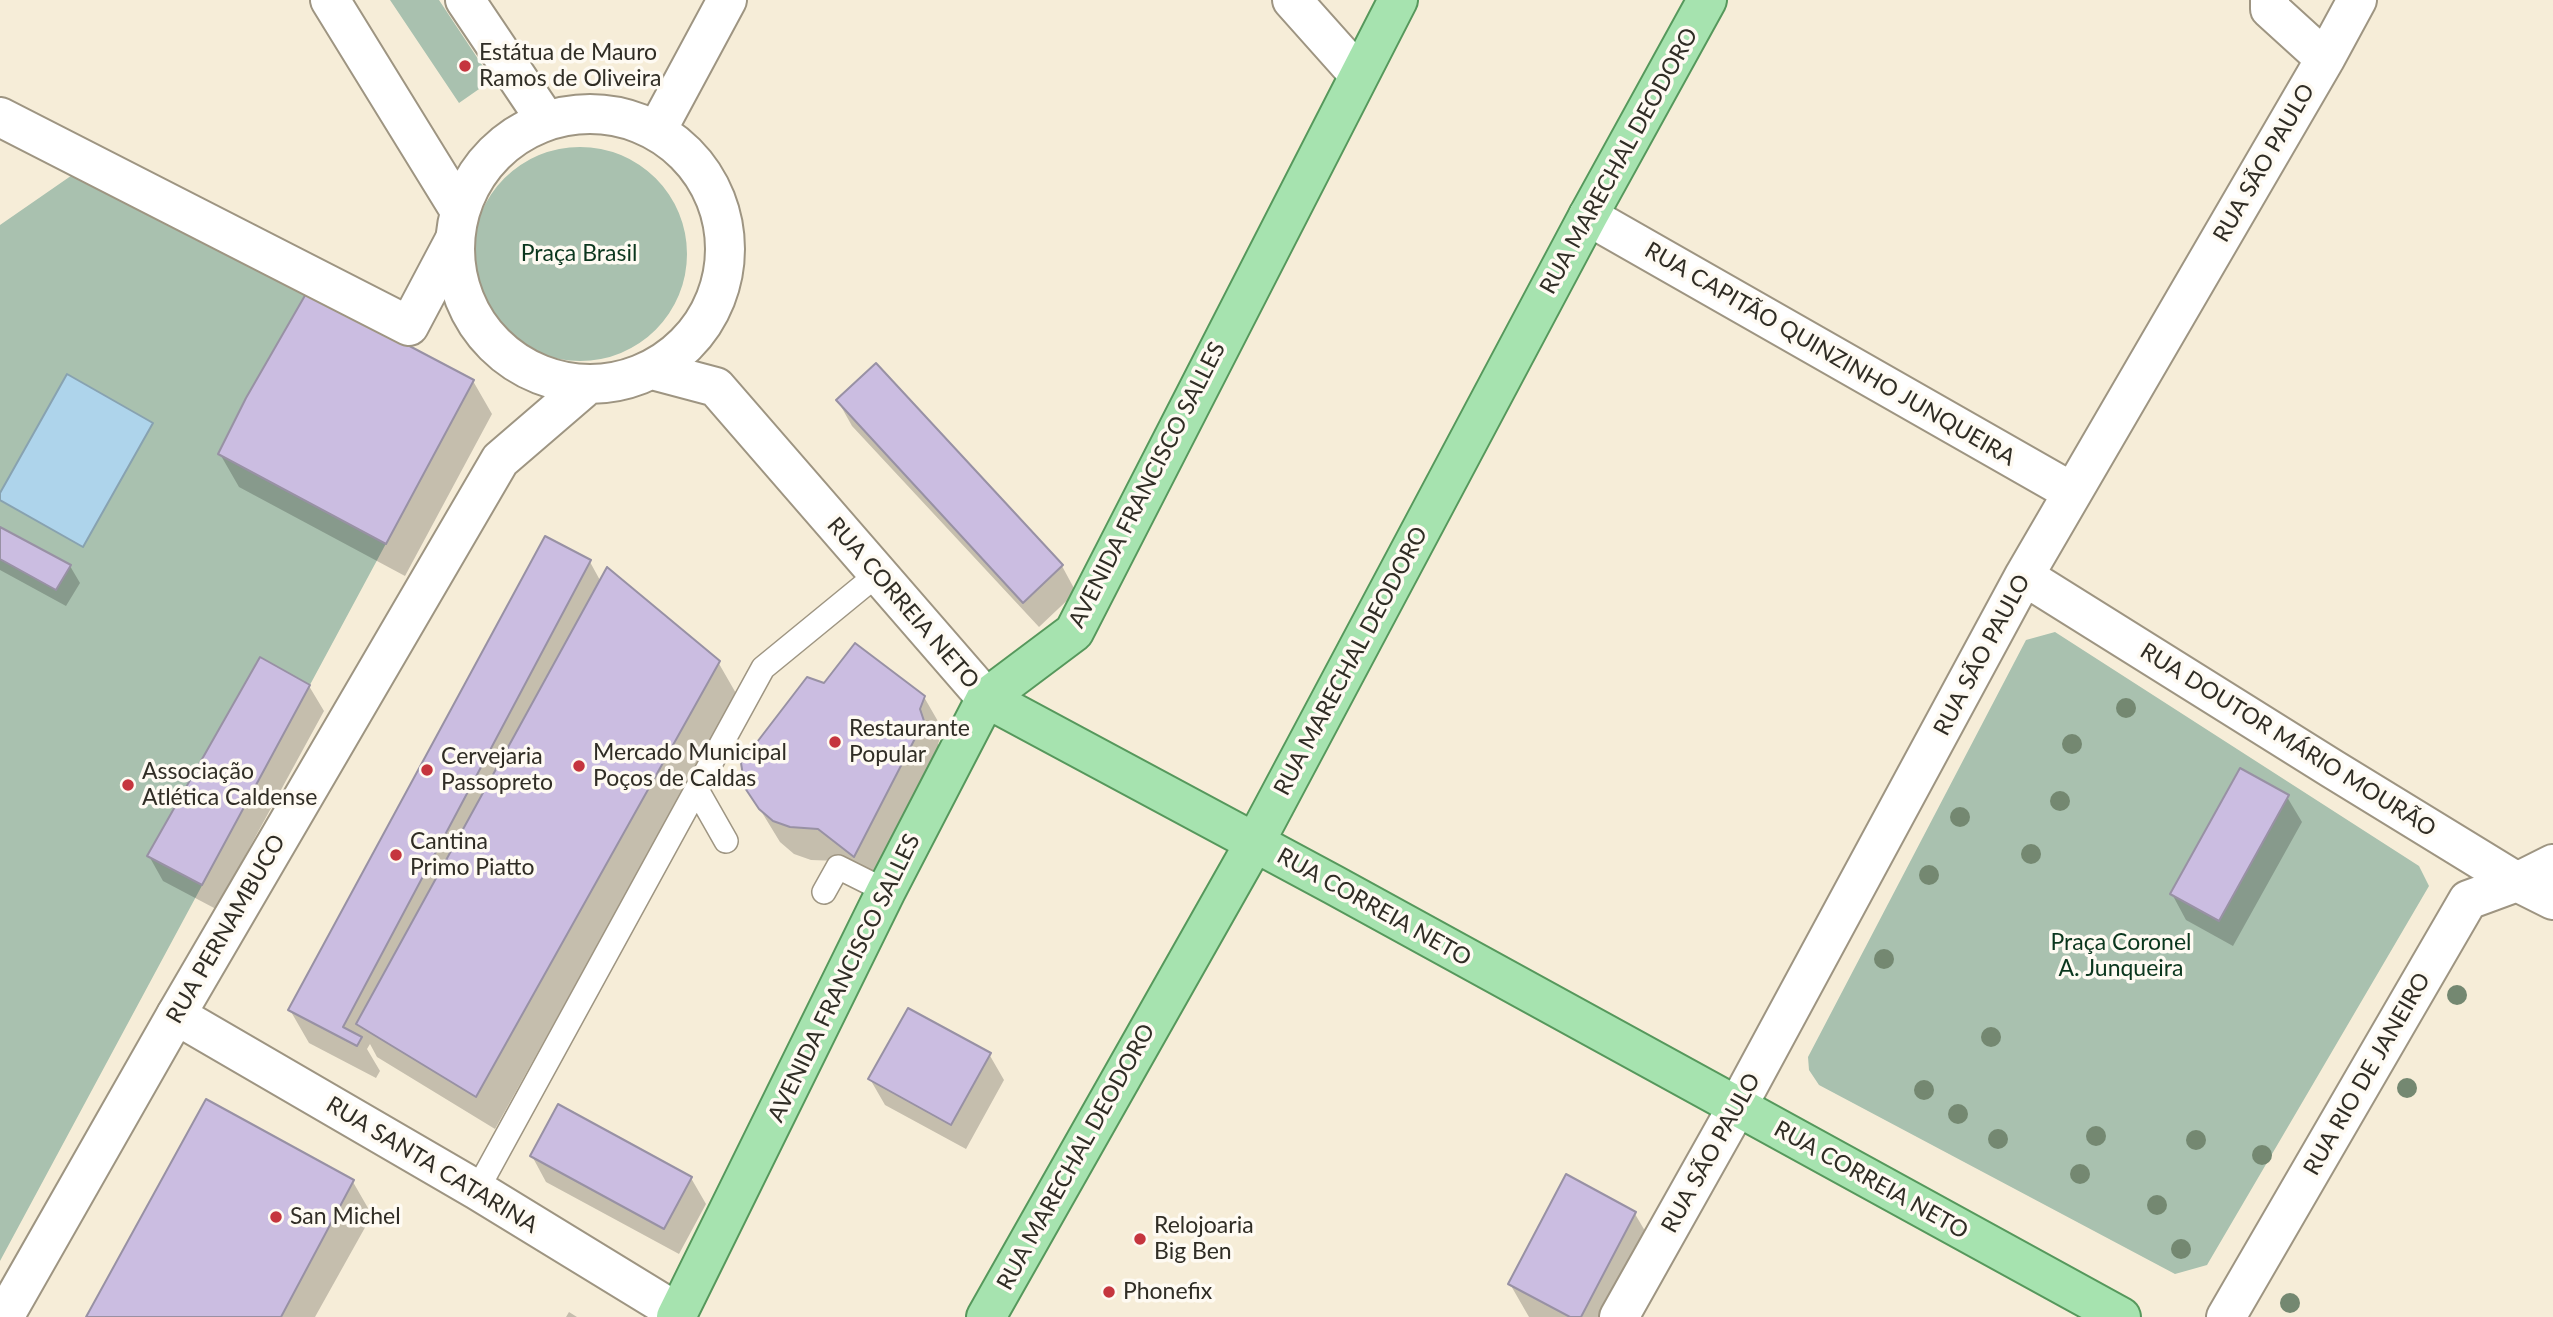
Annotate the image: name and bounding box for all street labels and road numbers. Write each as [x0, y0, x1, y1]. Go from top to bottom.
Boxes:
street label: RUA MARECHAL DEODORO [1534, 23, 1704, 299]
street label: RUA SÃO PAULO [2208, 79, 2320, 247]
street label: RUA CAPITÃO QUINZINHO JUNQUEIRA [1640, 236, 2020, 472]
street label: AVENIDA FRANCISCO SALLES [1063, 338, 1231, 632]
street label: RUA CORREIA NETO [821, 512, 985, 694]
street label: RUA MARECHAL DEODORO [1268, 522, 1434, 800]
street label: RUA SÃO PAULO [1928, 570, 2036, 740]
street label: RUA DOUTOR MÁRIO MOURÃO [2135, 637, 2441, 843]
street label: AVENIDA FRANCISCO SALLES [762, 829, 926, 1127]
street label: RUA PERNAMBUCO [161, 830, 291, 1028]
street label: RUA CORREIA NETO [1272, 842, 1476, 972]
street label: RUA RIO DE JANEIRO [2298, 968, 2436, 1180]
street label: RUA MARECHAL DEODORO [991, 1019, 1161, 1295]
street label: RUA SÃO PAULO [1656, 1068, 1766, 1238]
street label: RUA SANTA CATARINA [321, 1091, 543, 1239]
street label: RUA CORREIA NETO [1769, 1115, 1973, 1245]

